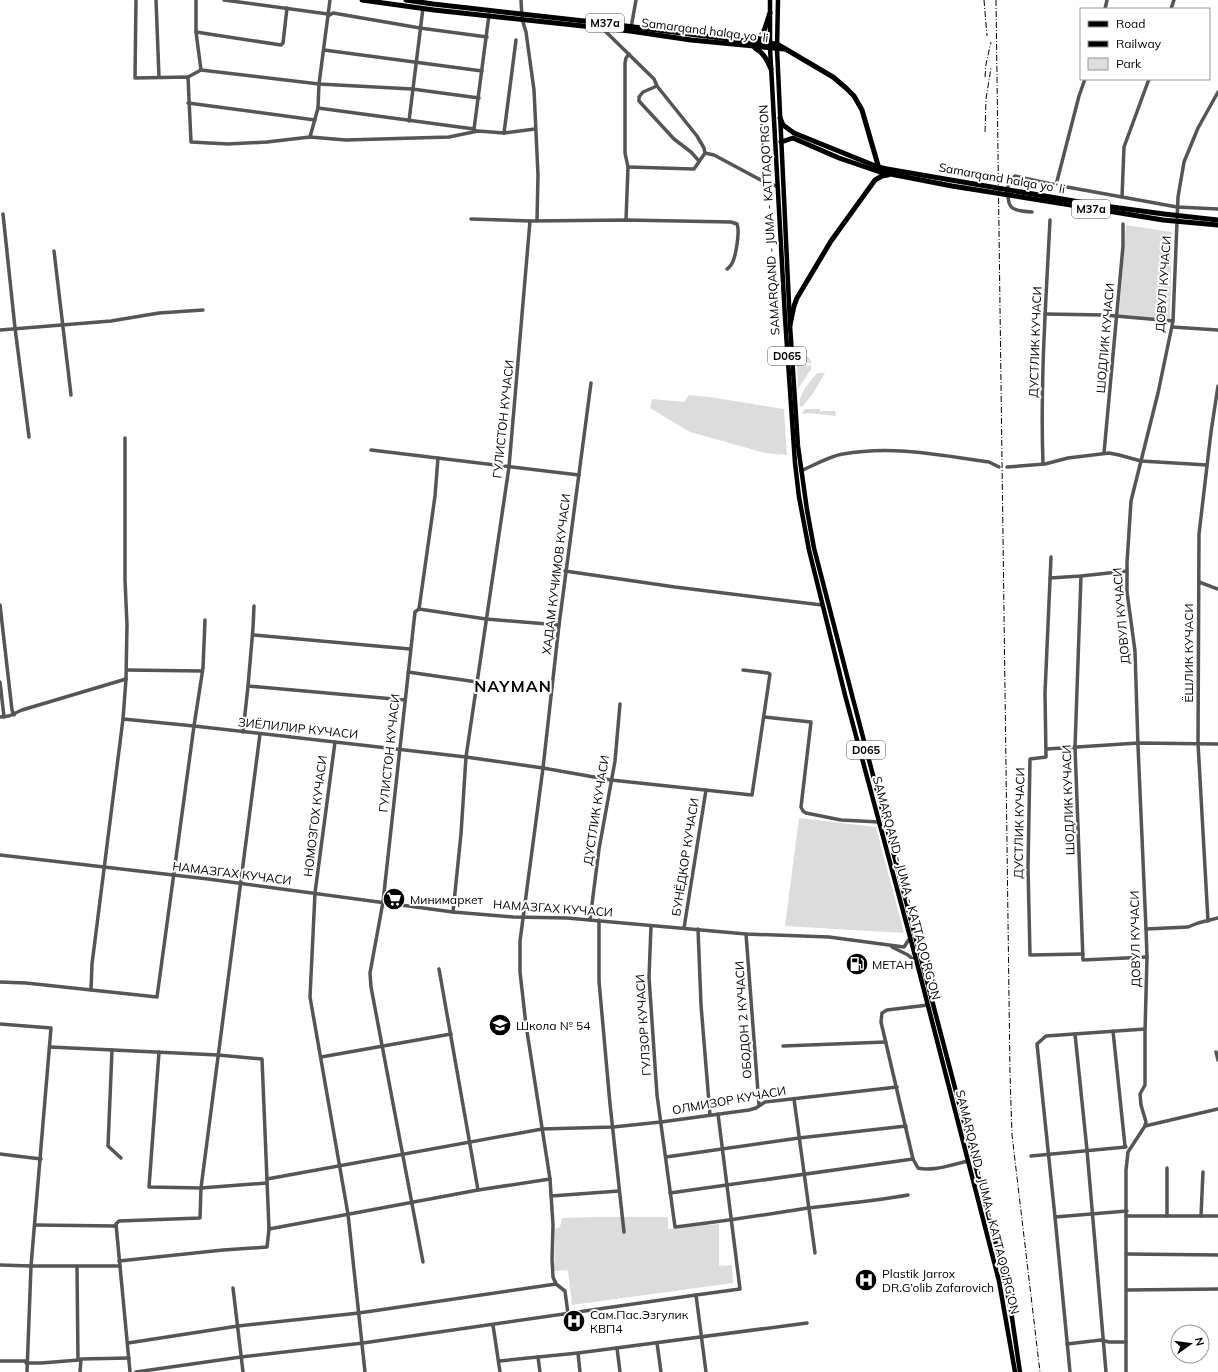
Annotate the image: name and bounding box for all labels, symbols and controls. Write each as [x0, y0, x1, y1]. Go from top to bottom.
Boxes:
legend [1080, 8, 1210, 80]
road number: M37a [586, 14, 624, 32]
street label: Samarqand halqa yoʻli [641, 15, 770, 45]
text: Road [1116, 16, 1145, 31]
text: Railway [1116, 36, 1162, 51]
text: Park [1116, 56, 1142, 71]
street label: SAMARQAND - JUMA - KATTAQO‘RG‘ON [755, 104, 783, 336]
street label: Samarqand halqa yoʻli [938, 160, 1066, 197]
road number: M37a [1072, 200, 1110, 218]
street label: ДОВУЛ КУЧАСИ [1152, 235, 1174, 333]
street label: ШОДЛИК КУЧАСИ [1093, 282, 1117, 394]
street label: ДУСТЛИК КУЧАСИ [1026, 286, 1044, 398]
road number: D065 [768, 347, 806, 365]
street label: ГУЛИСТОН КУЧАСИ [489, 359, 517, 479]
street label: ХАДАМ КУЧИМОВ КУЧАСИ [539, 493, 573, 655]
street label: ДОВУЛ КУЧАСИ [1109, 567, 1133, 665]
street label: ЁШЛИК КУЧАСИ [1181, 603, 1196, 703]
district label: NAYMAN [474, 676, 552, 696]
street label: ГУЛИСТОН КУЧАСИ [375, 693, 403, 813]
street label: ЗИЁЛИЛИР КУЧАСИ [237, 714, 359, 742]
road number: D065 [847, 741, 885, 759]
street label: ШОДЛИК КУЧАСИ [1059, 744, 1077, 856]
street label: НОМОЗГОХ КУЧАСИ [300, 754, 330, 878]
street label: ДУСТЛИК КУЧАСИ [580, 754, 612, 866]
street label: ДУСТЛИК КУЧАСИ [1011, 767, 1027, 879]
street label: SAMARQAND - JUMA - KATTAQO‘RG‘ON [870, 775, 944, 1001]
street label: БУНЁДКОР КУЧАСИ [668, 797, 702, 917]
street label: НАМАЗГАХ КУЧАСИ [172, 858, 292, 888]
supermarket icon: Минимаркет [381, 886, 407, 912]
street label: ДОВУЛ КУЧАСИ [1127, 890, 1143, 988]
place label: Минимаркет [410, 892, 484, 907]
street label: НАМАЗГАХ КУЧАСИ [493, 896, 613, 920]
fuel station icon: МЕТАН [844, 951, 870, 977]
place label: МЕТАН [872, 957, 913, 972]
street label: ОБОДОН 2 КУЧАСИ [731, 961, 755, 1079]
street label: ГУЛЗОР КУЧАСИ [632, 974, 654, 1076]
school or university icon: Школа № 54 [487, 1012, 513, 1038]
place label: Школа № 54 [516, 1018, 590, 1033]
street label: ОЛМИЗОР КУЧАСИ [671, 1083, 787, 1117]
street label: SAMARQAND - JUMA - KATTAQO‘RG‘ON [953, 1088, 1023, 1316]
place label: Plastik Jarrox DR.G’olib Zafarovich [882, 1266, 994, 1295]
hospital icon: Plastik Jarrox DR.G’olib Zafarovich [853, 1267, 879, 1293]
place label: Сам.Пас.Эзгулик КВП4 [590, 1307, 689, 1336]
hospital icon: Сам.Пас.Эзгулик КВП4 [561, 1308, 587, 1334]
north arrow [1170, 1324, 1210, 1364]
text: N [1192, 1336, 1208, 1347]

